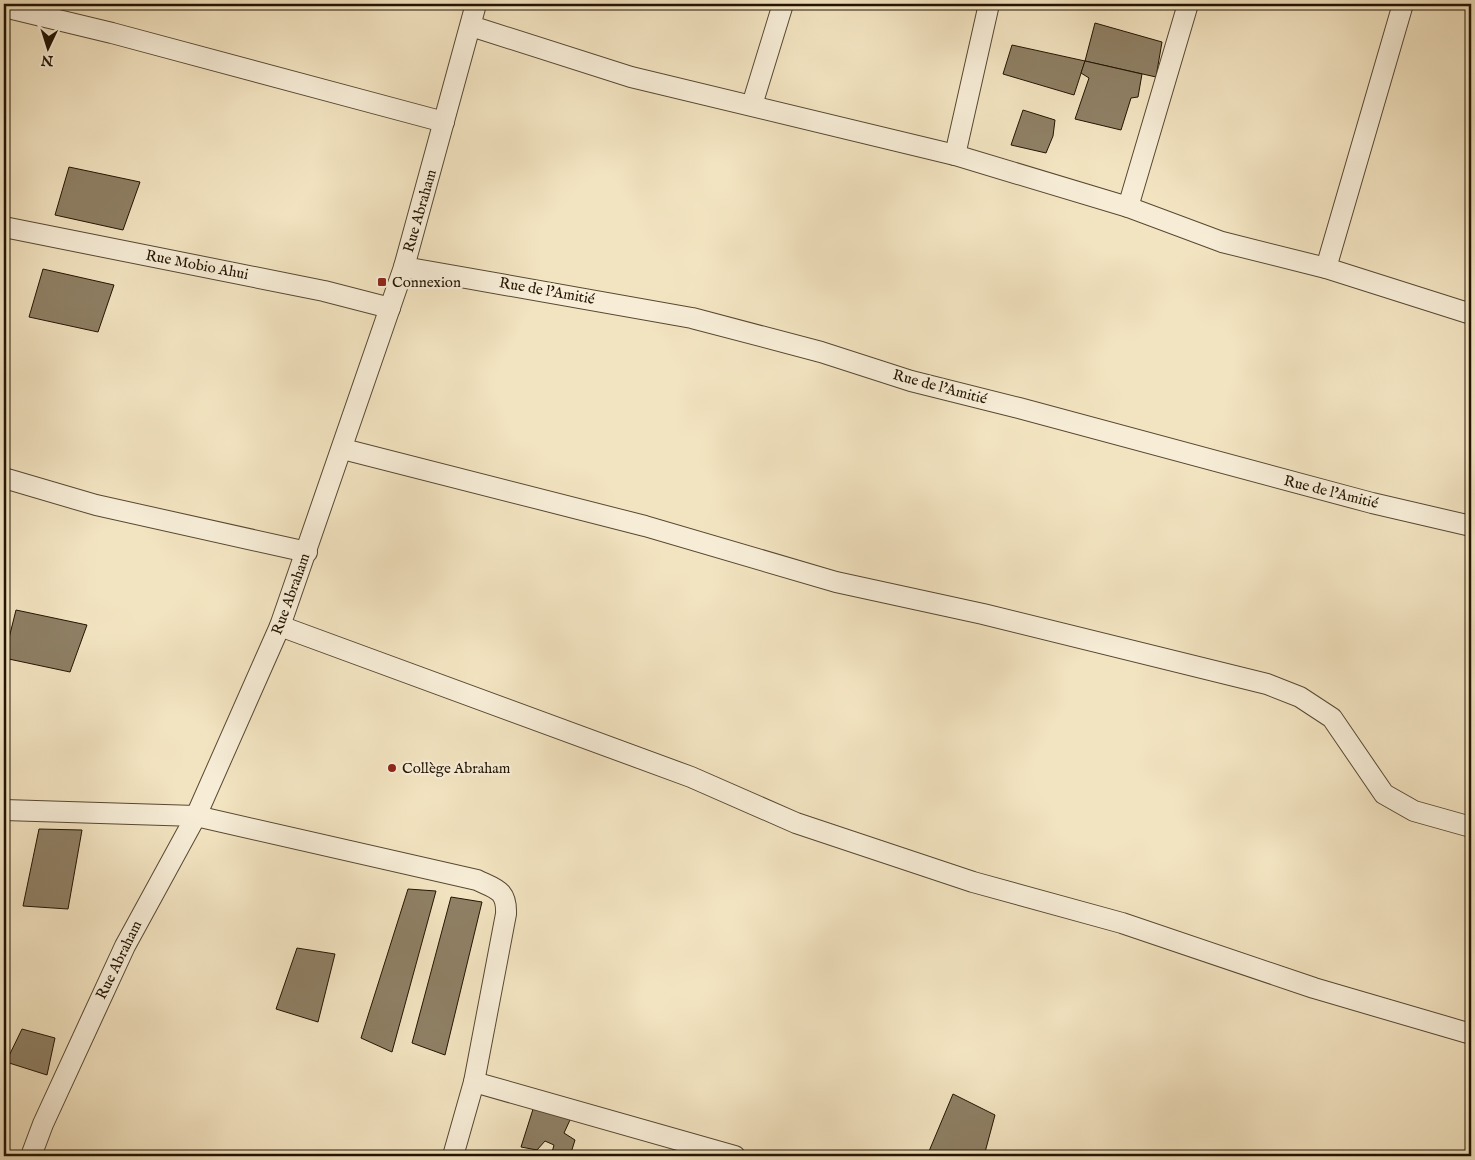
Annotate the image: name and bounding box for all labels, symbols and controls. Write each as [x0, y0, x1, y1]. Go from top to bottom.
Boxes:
north arrow [22, 22, 72, 72]
text: N [40, 51, 55, 69]
street label: Rue Abraham [399, 167, 441, 255]
street label: Rue Mobio Ahui [144, 246, 250, 284]
place label: Connexion [392, 273, 461, 292]
street label: Rue de l'Amitié [498, 273, 596, 309]
marker: Connexion [376, 276, 388, 288]
street label: Rue de l'Amitié [891, 365, 989, 409]
street label: Rue de l'Amitié [1282, 471, 1380, 513]
street label: Rue Abraham [267, 550, 315, 637]
place label: Collège Abraham [402, 759, 511, 778]
marker: Collège Abraham [386, 762, 398, 774]
street label: Rue Abraham [92, 917, 146, 1003]

